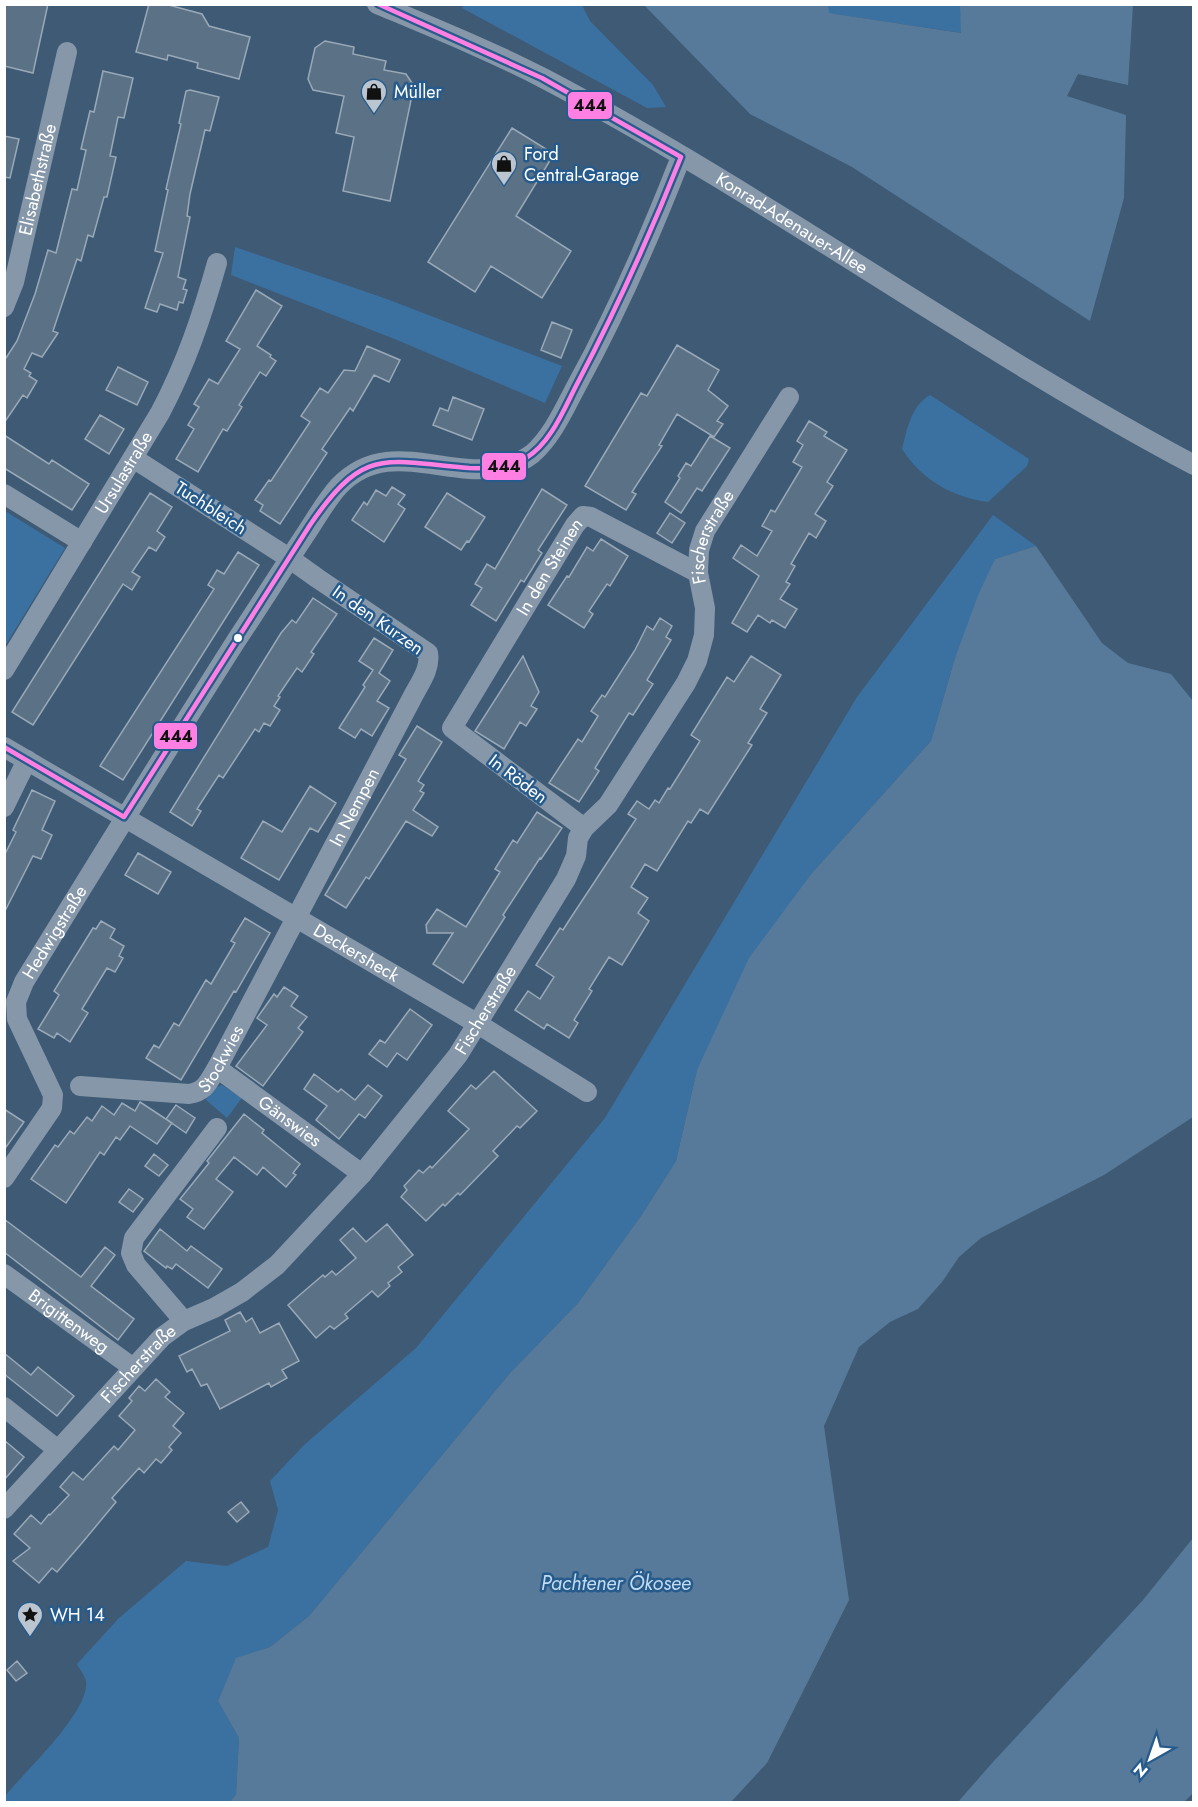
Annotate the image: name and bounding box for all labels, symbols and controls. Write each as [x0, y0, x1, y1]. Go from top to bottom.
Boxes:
shop icon: Müller [359, 77, 389, 115]
place label: Müller [394, 79, 443, 105]
line badge: 444 [567, 91, 613, 120]
text: 444 [573, 94, 607, 117]
street label: Elisabethstraße [12, 121, 63, 238]
place label: Ford Central-Garage [524, 141, 639, 188]
shop icon: Ford Central-Garage [489, 149, 519, 187]
street label: Konrad-Adenauer-Allee [711, 166, 873, 280]
street label: Ursulastraße [89, 426, 159, 519]
line badge: 444 [481, 452, 527, 481]
text: 444 [487, 455, 521, 478]
street label: Tuchbleich [170, 475, 252, 541]
street label: Fischerstraße [685, 485, 741, 586]
street label: In den Steinen [510, 512, 589, 621]
street label: In den Kurzen [327, 579, 429, 661]
unlabelled marker [232, 632, 244, 644]
line badge: 444 [153, 722, 198, 750]
text: 444 [159, 725, 193, 748]
street label: In Röden [483, 748, 553, 810]
street label: In Nempen [323, 763, 386, 851]
street label: Hedwigstraße [16, 880, 93, 984]
street label: Deckersheck [308, 917, 404, 988]
street label: Fischerstraße [448, 961, 523, 1060]
street label: Stockwies [192, 1020, 250, 1099]
street label: Gänswies [253, 1089, 327, 1153]
street label: Brigittenweg [23, 1283, 115, 1359]
street label: Fischerstraße [94, 1318, 181, 1409]
water label: Pachtener Ökosee [541, 1569, 691, 1598]
place icon: WH 14 [15, 1600, 45, 1638]
place label: WH 14 [50, 1602, 105, 1628]
north arrow [1120, 1729, 1180, 1789]
text: N [1128, 1757, 1153, 1783]

